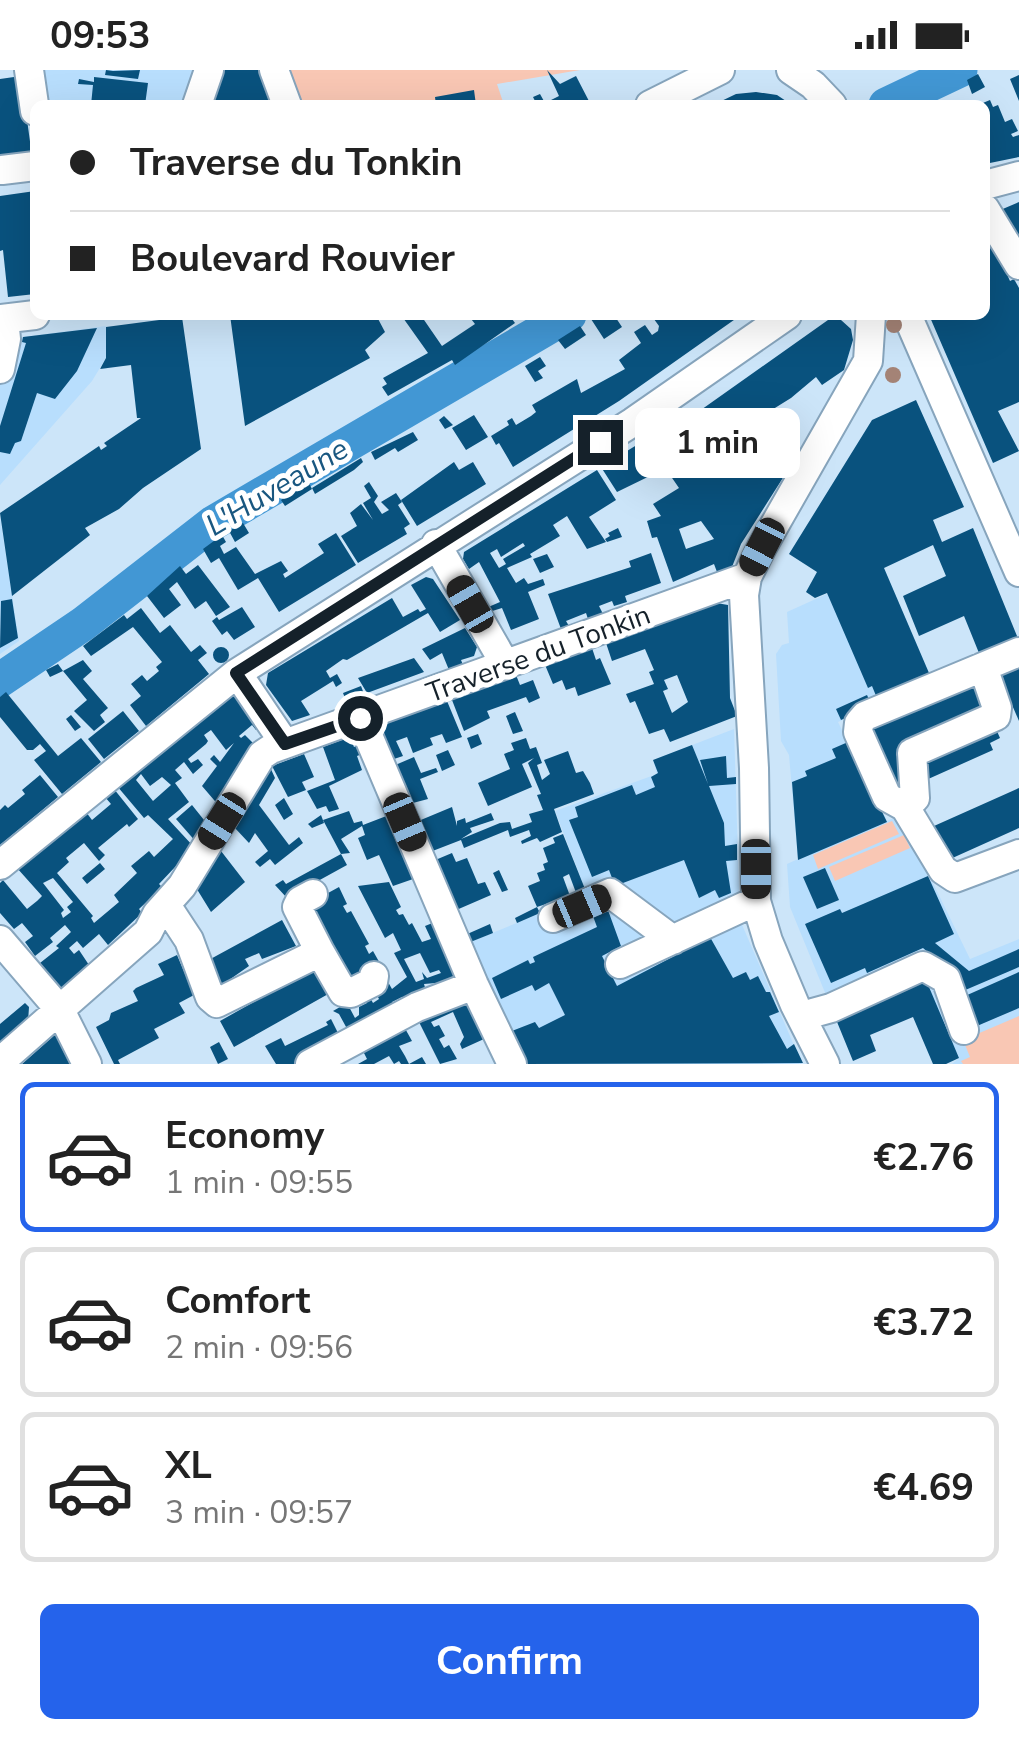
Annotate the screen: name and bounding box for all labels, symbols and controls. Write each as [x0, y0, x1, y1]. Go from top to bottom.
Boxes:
text: 09:53 [50, 10, 151, 61]
text: Traverse du Tonkin [130, 137, 462, 188]
text: Boulevard Rouvier [130, 233, 455, 284]
callout: 1 min [635, 407, 800, 477]
route end [578, 420, 623, 465]
text: 1 min [676, 421, 759, 464]
water label: L'Huveaune [198, 429, 356, 546]
car [735, 513, 789, 581]
car [442, 571, 498, 637]
street label: Traverse du Tonkin [421, 596, 656, 712]
route start [338, 696, 383, 741]
car [193, 788, 251, 854]
car [379, 789, 431, 855]
car [741, 839, 771, 899]
car [549, 880, 615, 932]
text: Economy [165, 1110, 324, 1161]
icon: car [45, 1112, 135, 1202]
text: €2.76 [873, 1132, 974, 1183]
text: 1 min · 09:55 [165, 1161, 353, 1204]
text: Comfort [165, 1275, 310, 1326]
icon: car [45, 1277, 135, 1367]
text: €3.72 [873, 1297, 974, 1348]
text: 2 min · 09:56 [165, 1326, 353, 1369]
text: XL [165, 1440, 212, 1491]
icon: car [45, 1442, 135, 1532]
text: €4.69 [873, 1462, 974, 1513]
text: 3 min · 09:57 [165, 1491, 353, 1534]
button: Confirm [40, 1604, 979, 1719]

